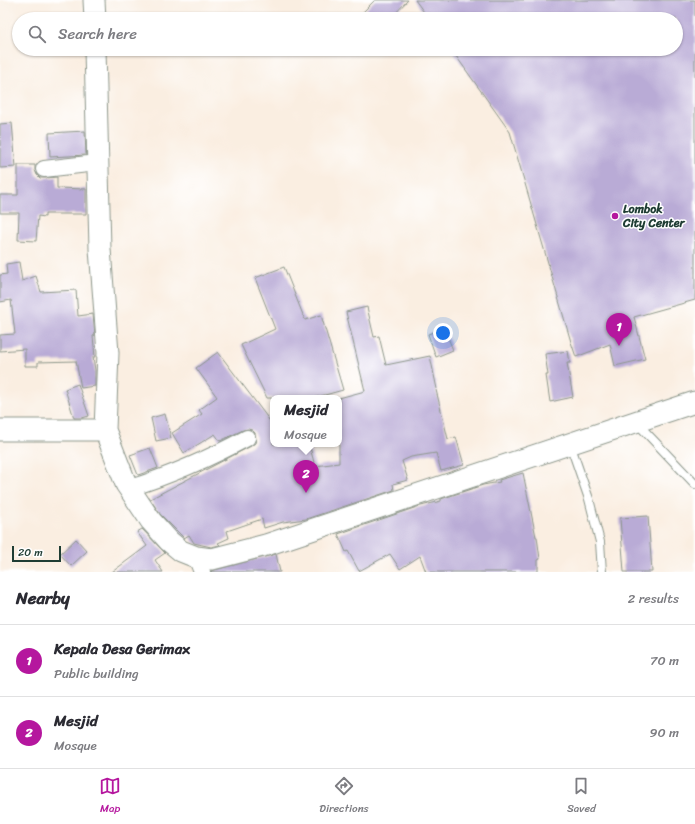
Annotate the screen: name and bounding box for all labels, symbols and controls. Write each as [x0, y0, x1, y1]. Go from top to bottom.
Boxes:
search box [12, 12, 683, 56]
text: Search here [58, 21, 137, 47]
icon: search [26, 23, 48, 45]
place label: Lombok City Center [622, 198, 686, 234]
marker: Lombok City Center [610, 211, 620, 221]
pin: 1 [606, 313, 632, 346]
your location [433, 323, 453, 343]
popup [270, 395, 342, 447]
text: Mesjid [284, 397, 328, 423]
text: Mosque [284, 423, 327, 446]
pin: 2 [293, 460, 319, 493]
text: 20 m [18, 543, 43, 562]
scale bar [12, 544, 61, 563]
text: Nearby [16, 583, 70, 613]
text: 2 results [628, 587, 679, 610]
text: Kepala Desa Gerimax [54, 636, 190, 662]
text: 1 [26, 649, 32, 672]
text: 70 m [650, 649, 679, 672]
text: Public building [54, 662, 139, 685]
text: Mesjid [54, 708, 98, 734]
text: 2 [25, 721, 33, 744]
text: 90 m [649, 721, 679, 744]
text: Mosque [54, 734, 97, 757]
tab: Map [99, 775, 121, 818]
tab: Directions [319, 775, 369, 818]
tab: Saved [567, 775, 596, 818]

